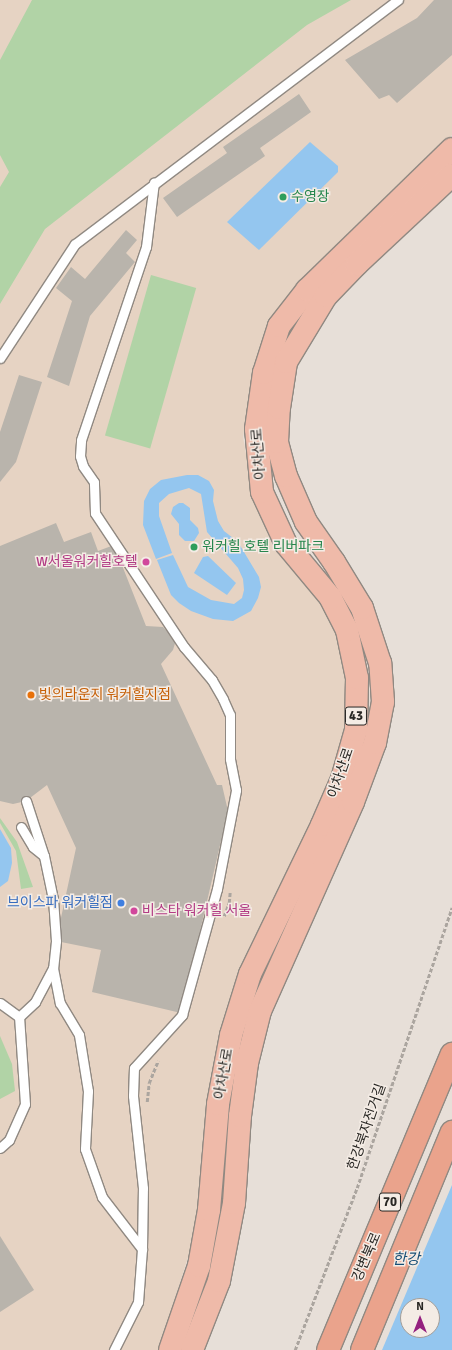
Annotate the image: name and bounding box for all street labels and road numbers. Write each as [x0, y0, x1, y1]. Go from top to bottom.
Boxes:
street label: 아차산로 [249, 428, 269, 480]
road number: 43 [344, 705, 368, 727]
street label: 아차산로 [325, 746, 357, 800]
street label: 아차산로 [211, 1047, 237, 1101]
street label: 한강북자전거길 [344, 1082, 390, 1172]
road number: 70 [378, 1191, 402, 1213]
street label: 강변북로 [349, 1230, 385, 1284]

